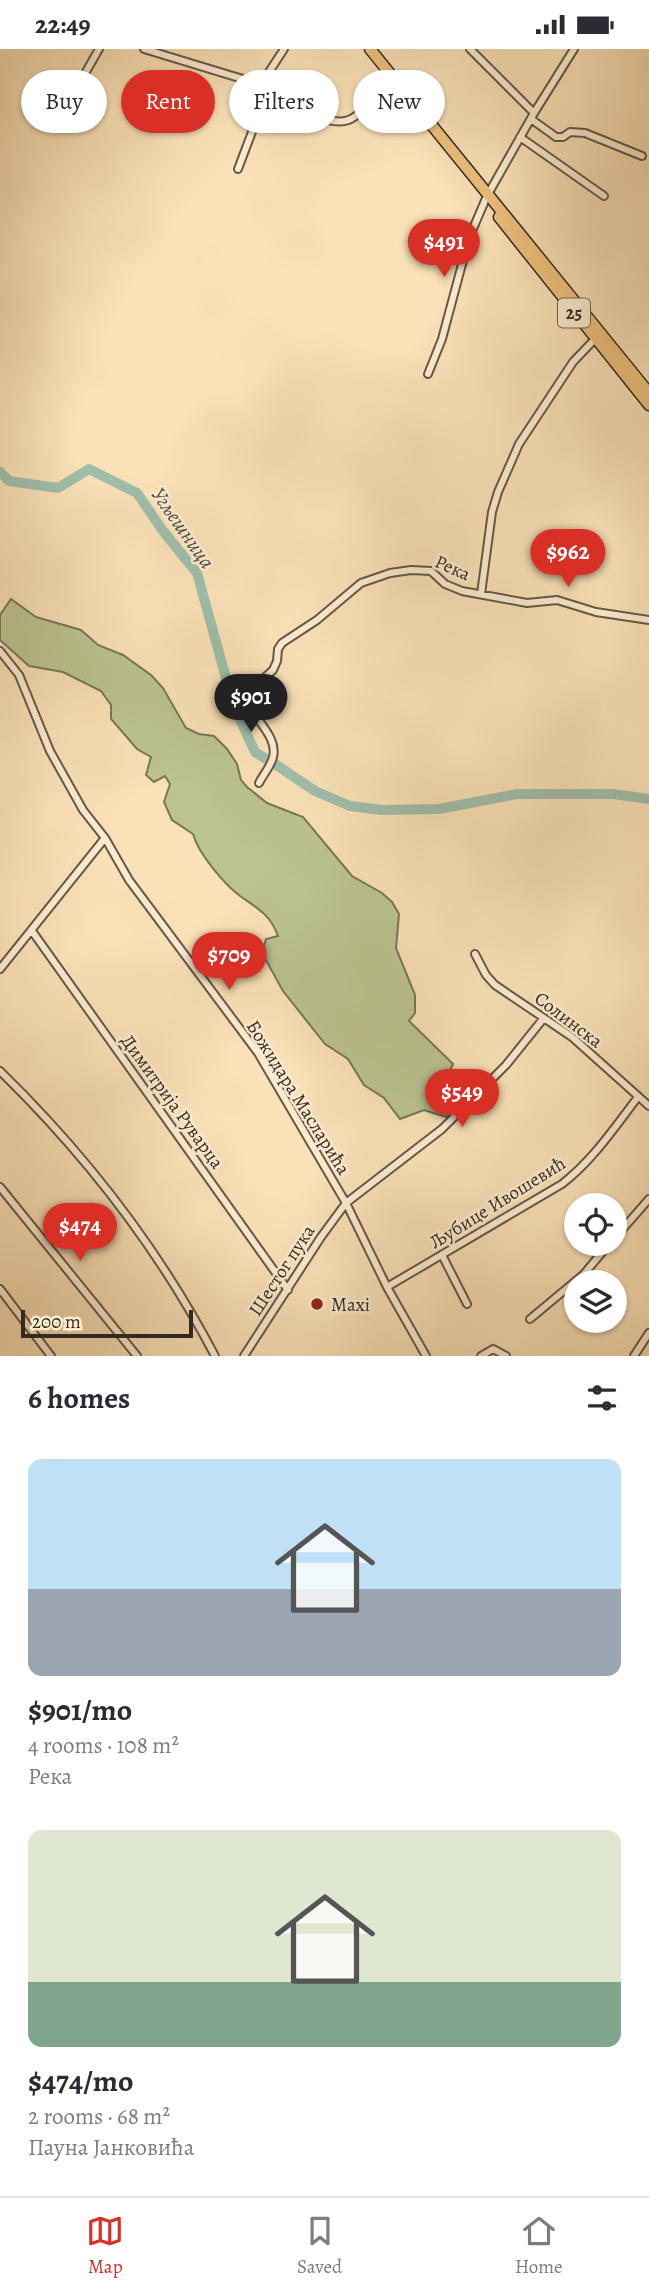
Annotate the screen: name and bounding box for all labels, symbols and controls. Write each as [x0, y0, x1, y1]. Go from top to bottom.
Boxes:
text: 22:49 [35, 7, 91, 42]
chip: Buy [21, 70, 107, 133]
chip: Rent [121, 70, 215, 133]
chip: Filters [229, 70, 339, 133]
chip: New [353, 70, 445, 133]
pin: $491 [403, 219, 485, 279]
text: $491 [424, 226, 464, 257]
road number: 25 [558, 299, 590, 327]
water label: Угљешница [145, 482, 221, 575]
pin: $962 [527, 529, 609, 589]
text: $962 [546, 536, 590, 567]
street label: Река [431, 549, 475, 587]
pin: $901 [210, 675, 292, 734]
text: $901 [230, 681, 272, 712]
pin: $709 [188, 933, 270, 992]
text: $709 [208, 939, 250, 970]
street label: Солинска [529, 986, 608, 1054]
street label: Божидара Масларића [240, 1015, 356, 1180]
street label: Димитрија Руварца [115, 1029, 230, 1174]
pin: $549 [421, 1069, 503, 1129]
text: $549 [441, 1076, 483, 1107]
street label: Љубице Ивошевић [424, 1150, 571, 1255]
map controls [564, 1193, 627, 1333]
button: locate [564, 1193, 627, 1256]
pin: $474 [39, 1203, 121, 1263]
text: $474 [59, 1210, 101, 1241]
street label: Шестог пука [243, 1220, 321, 1321]
button: layers [564, 1270, 627, 1333]
place label: Maxi [331, 1292, 370, 1318]
marker: Maxi [309, 1296, 325, 1312]
scale bar [21, 1307, 192, 1339]
text: 200 m [32, 1309, 81, 1335]
text: 6 homes [28, 1378, 130, 1418]
icon: filters [583, 1379, 621, 1417]
icon: home [262, 1505, 388, 1631]
text: $901/mo [28, 1690, 132, 1730]
text: 4 rooms · 108 m² [28, 1730, 179, 1761]
text: Река [28, 1761, 72, 1792]
icon: home [262, 1876, 388, 2002]
text: $474/mo [28, 2061, 133, 2101]
text: 2 rooms · 68 m² [28, 2101, 170, 2132]
text: Пауна Јанковића [28, 2132, 194, 2163]
tab: Map [86, 2212, 124, 2280]
tab: Saved [297, 2212, 342, 2280]
tab: Home [515, 2212, 563, 2280]

